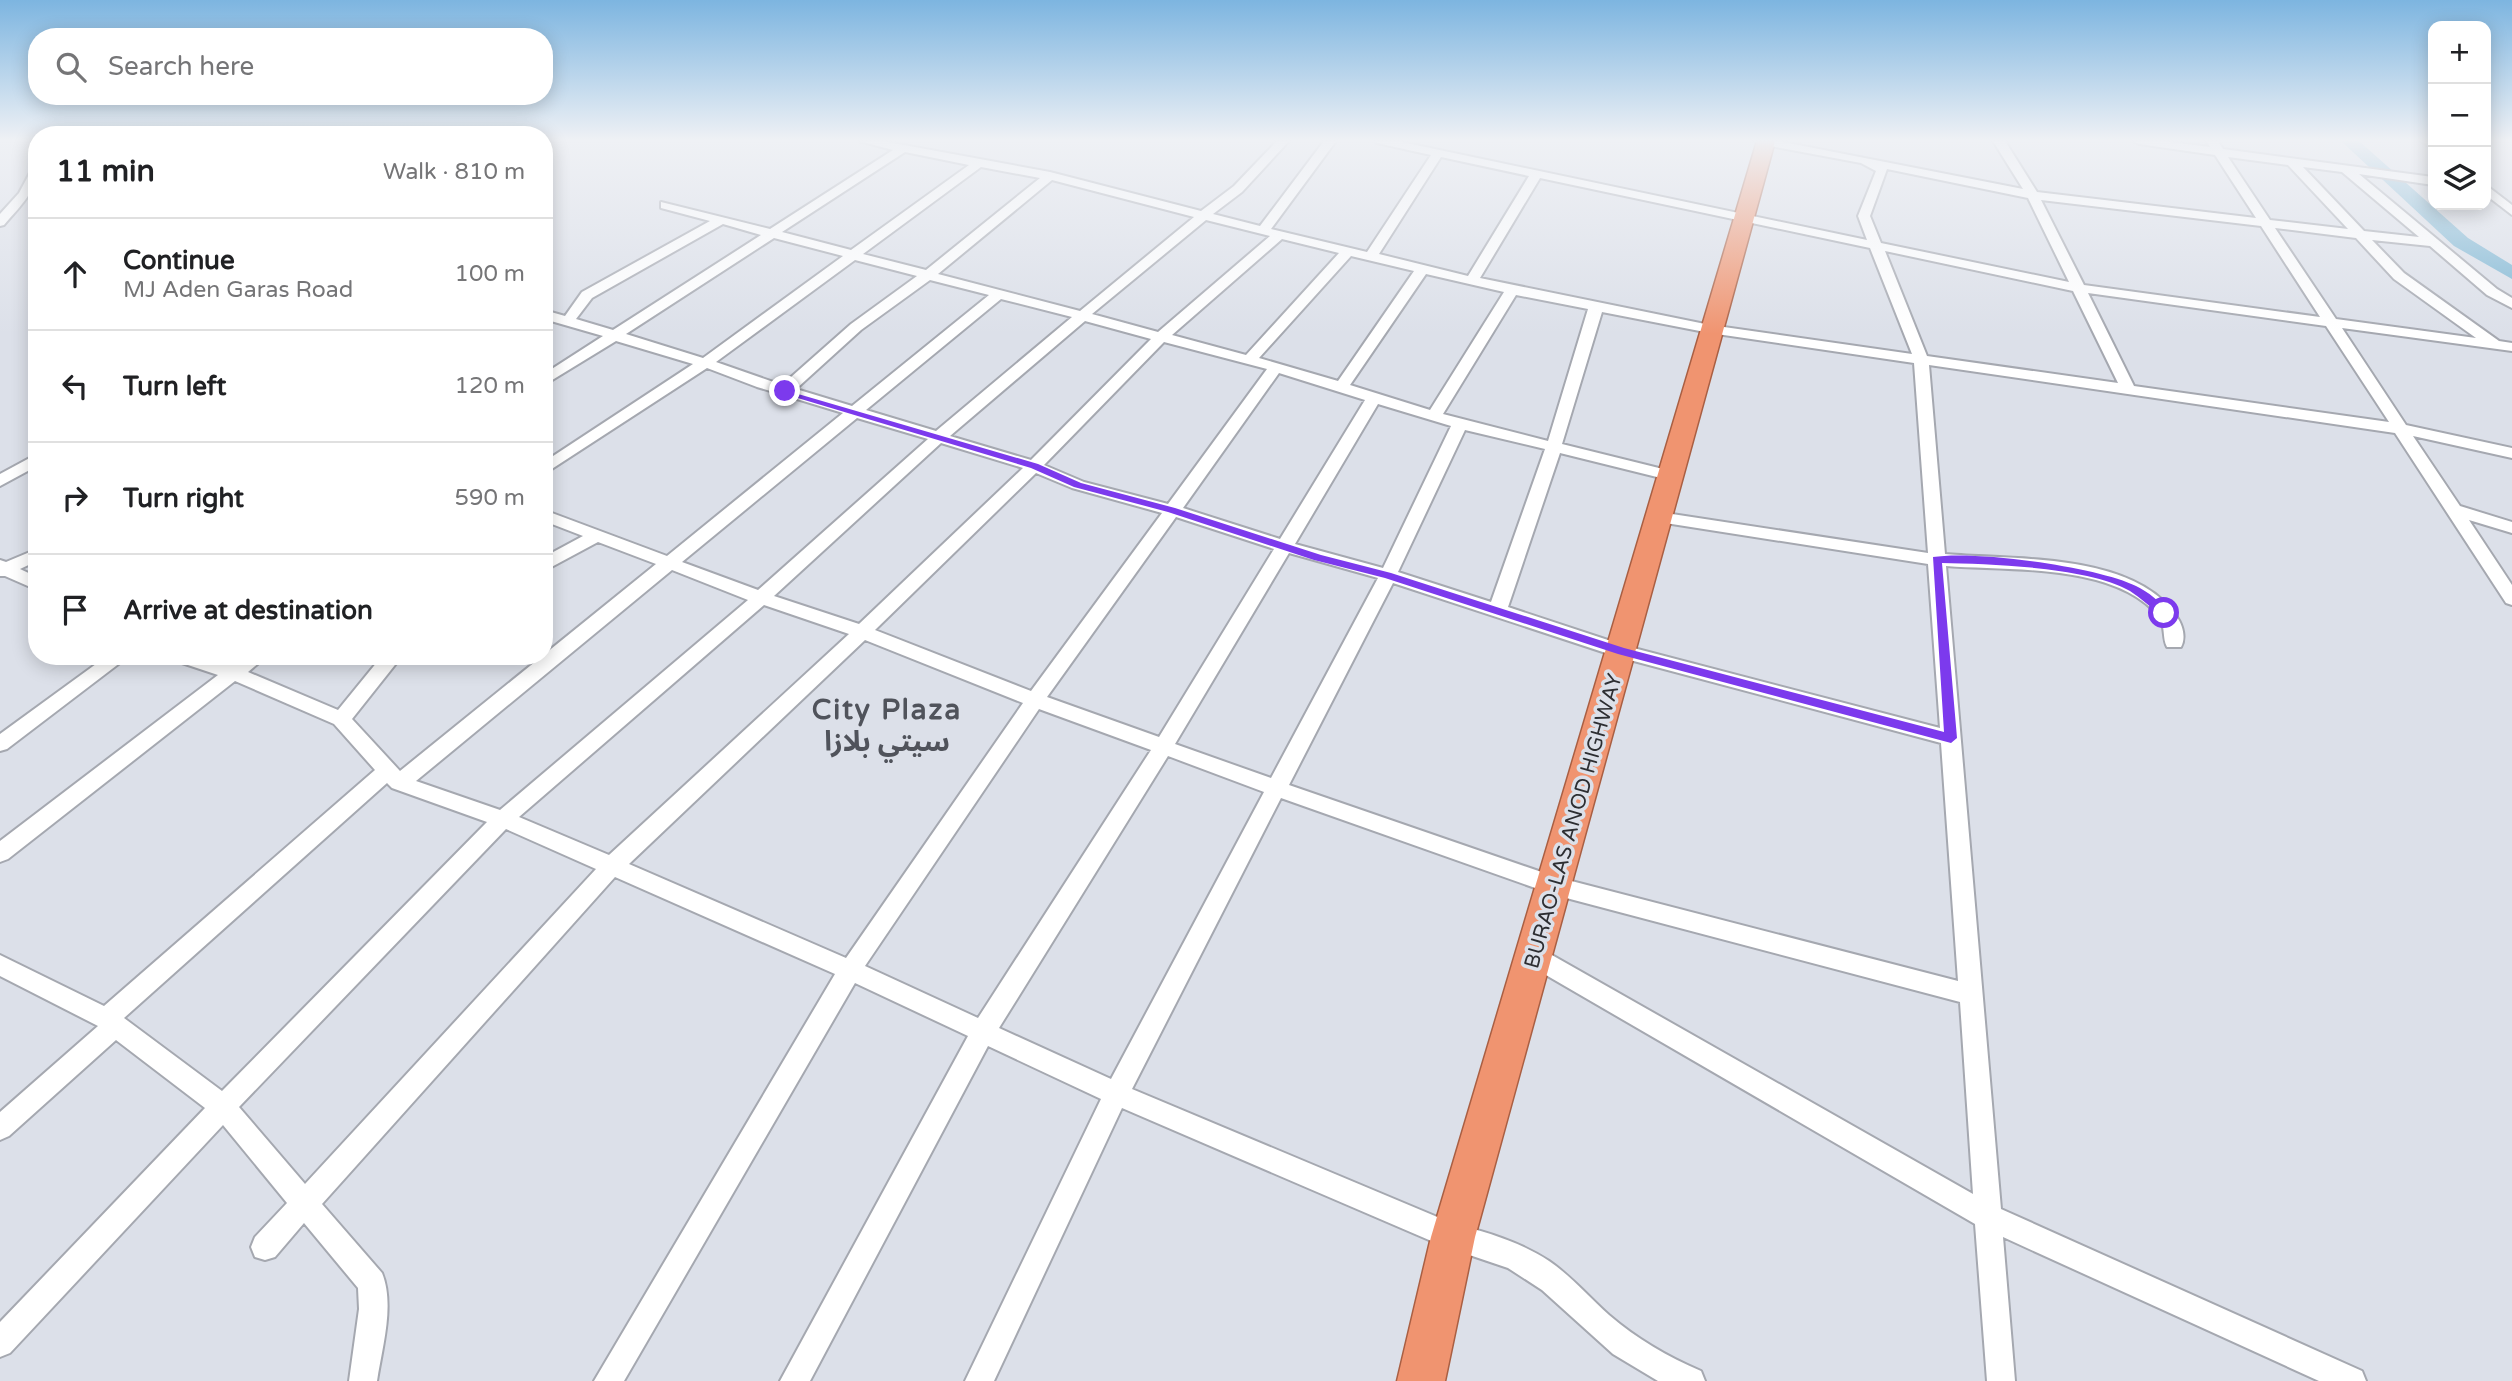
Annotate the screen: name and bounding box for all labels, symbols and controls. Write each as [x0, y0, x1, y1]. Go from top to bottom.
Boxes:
map controls [2428, 21, 2491, 210]
button: + [2428, 21, 2491, 84]
search box [28, 28, 553, 105]
icon: search [52, 48, 90, 86]
text: Search here [108, 51, 254, 82]
button: − [2428, 84, 2491, 147]
button: layers [2428, 147, 2491, 210]
text: 11 min [56, 153, 155, 190]
text: Walk · 810 m [383, 158, 525, 186]
text: Continue [123, 245, 235, 276]
icon: ahead [56, 255, 94, 293]
text: 100 m [455, 260, 525, 288]
text: MJ Aden Garas Road [123, 276, 353, 304]
icon: left [56, 367, 94, 405]
text: Turn left [123, 371, 226, 402]
text: 120 m [455, 372, 525, 400]
route end [769, 375, 800, 406]
icon: right [56, 479, 94, 517]
text: Turn right [123, 483, 244, 514]
text: 590 m [455, 484, 525, 512]
icon: arrive [56, 591, 94, 629]
text: Arrive at destination [123, 595, 373, 626]
route start [2148, 597, 2179, 628]
street label: BURAO-LAS ANOD HIGHWAY [1519, 671, 1628, 971]
district label: City Plaza سيتي بلازا [812, 693, 962, 763]

